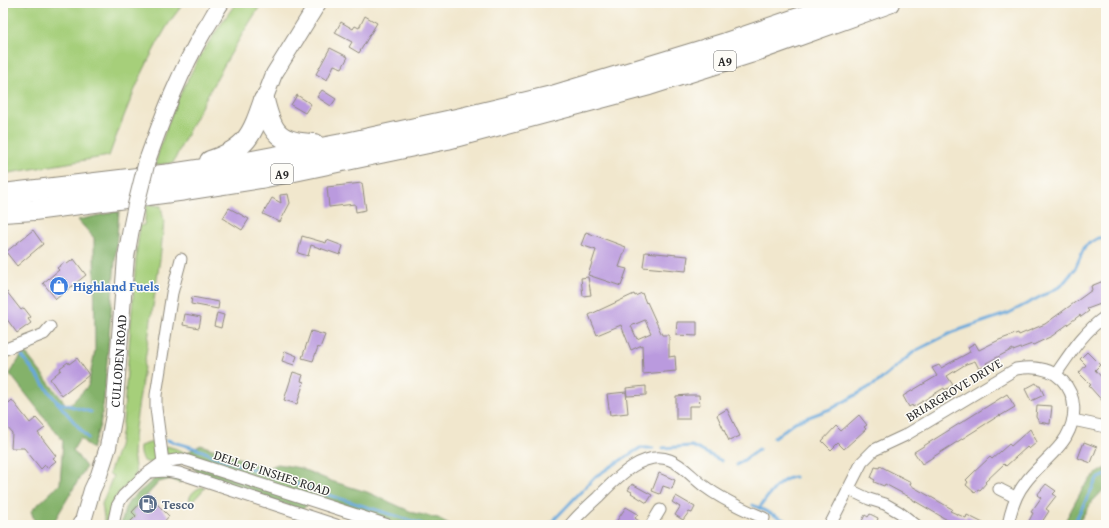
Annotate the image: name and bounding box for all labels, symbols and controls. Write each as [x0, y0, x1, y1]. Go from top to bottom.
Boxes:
road number: A9 [714, 51, 736, 71]
road number: A9 [271, 164, 293, 184]
shop icon: Highland Fuels [48, 275, 70, 297]
place label: Highland Fuels [73, 277, 160, 296]
street label: CULLODEN ROAD [105, 314, 131, 408]
street label: BRIARGROVE DRIVE [902, 353, 1006, 426]
street label: DELL OF INSHES ROAD [211, 445, 333, 501]
fuel station icon: Tesco [137, 493, 159, 515]
place label: Tesco [162, 495, 194, 514]

